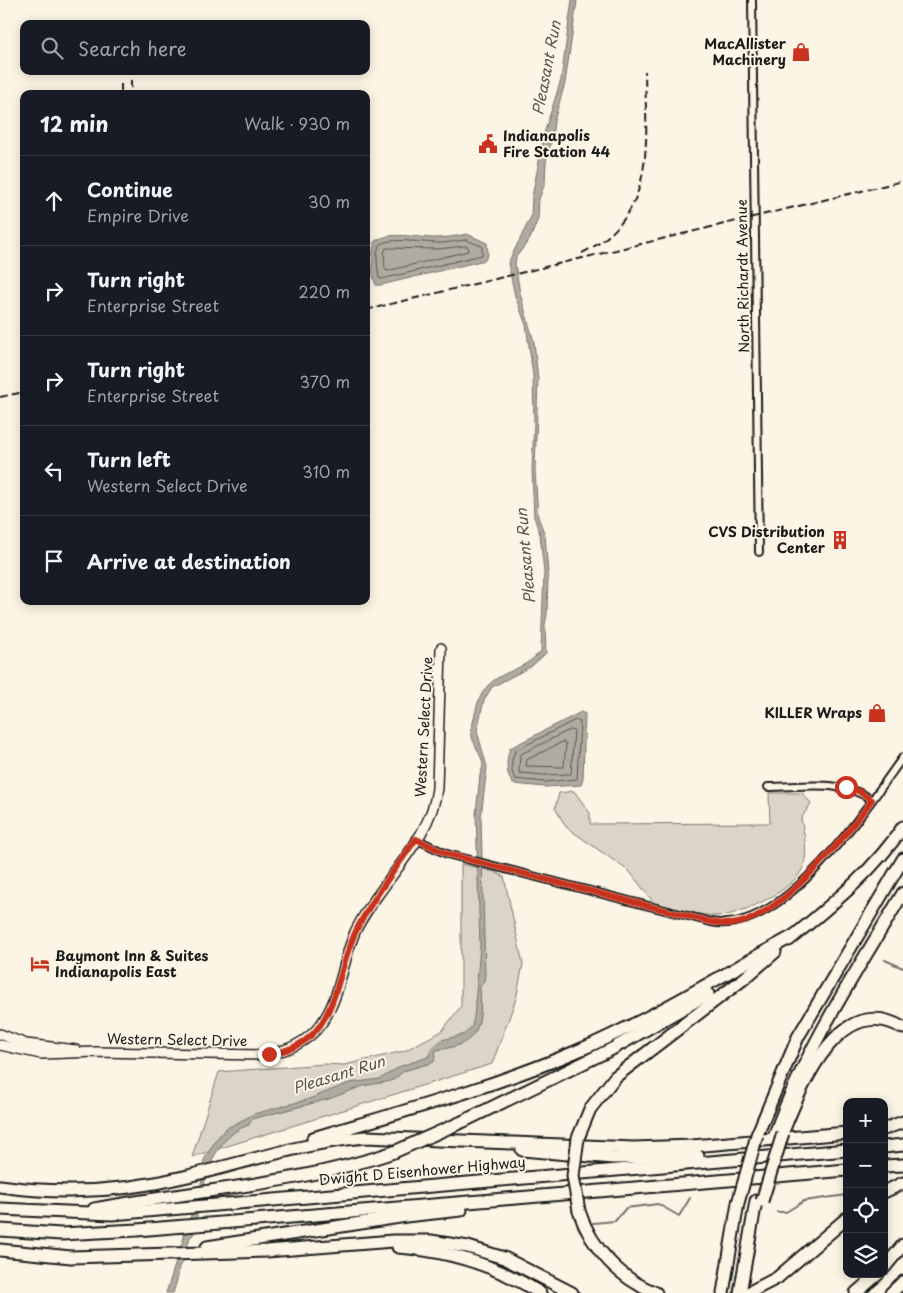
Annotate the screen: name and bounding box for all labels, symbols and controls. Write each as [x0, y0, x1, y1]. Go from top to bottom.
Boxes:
water label: Pleasant Run [525, 18, 566, 117]
search box [20, 20, 370, 75]
place label: MacAllister Machinery [704, 33, 787, 70]
icon: search [38, 34, 66, 62]
text: Search here [78, 34, 187, 62]
shop icon: MacAllister Machinery [790, 41, 812, 63]
text: 12 min [40, 107, 109, 139]
text: Walk · 930 m [244, 111, 350, 135]
place label: Indianapolis Fire Station 44 [503, 125, 610, 162]
public building icon: Indianapolis Fire Station 44 [477, 133, 499, 155]
text: Continue [87, 175, 173, 203]
icon: ahead [40, 187, 68, 215]
text: 30 m [308, 189, 350, 213]
street label: North Richardt Avenue [731, 199, 754, 353]
text: Empire Drive [87, 203, 189, 227]
text: Turn right [87, 265, 185, 293]
icon: right [40, 277, 68, 305]
text: 220 m [299, 279, 350, 303]
text: Enterprise Street [87, 293, 219, 317]
text: Turn right [87, 355, 185, 383]
icon: right [40, 367, 68, 395]
text: 370 m [300, 369, 350, 393]
text: Enterprise Street [87, 383, 219, 407]
text: Turn left [87, 445, 171, 473]
icon: left [40, 457, 68, 485]
text: 310 m [302, 459, 350, 483]
text: Western Select Drive [87, 473, 248, 497]
water label: Pleasant Run [509, 507, 540, 605]
place label: CVS Distribution Center [708, 521, 826, 558]
building icon: CVS Distribution Center [829, 529, 851, 551]
icon: arrive [40, 547, 68, 575]
text: Arrive at destination [87, 547, 291, 575]
street label: Western Select Drive [409, 656, 438, 798]
place label: KILLER Wraps [765, 702, 862, 723]
shop icon: KILLER Wraps [866, 702, 888, 724]
route start [835, 776, 858, 799]
place label: Baymont Inn & Suites Indianapolis East [55, 945, 209, 982]
hotel icon: Baymont Inn & Suites Indianapolis East [29, 953, 51, 975]
street label: Western Select Drive [107, 1028, 247, 1051]
route end [258, 1043, 281, 1066]
water label: Pleasant Run [290, 1048, 388, 1098]
map controls [843, 1098, 888, 1278]
button: + [843, 1098, 888, 1143]
button: − [843, 1143, 888, 1188]
street label: Dwight D Eisenhower Highway [318, 1151, 526, 1190]
button: locate [843, 1188, 888, 1233]
button: layers [843, 1233, 888, 1278]

